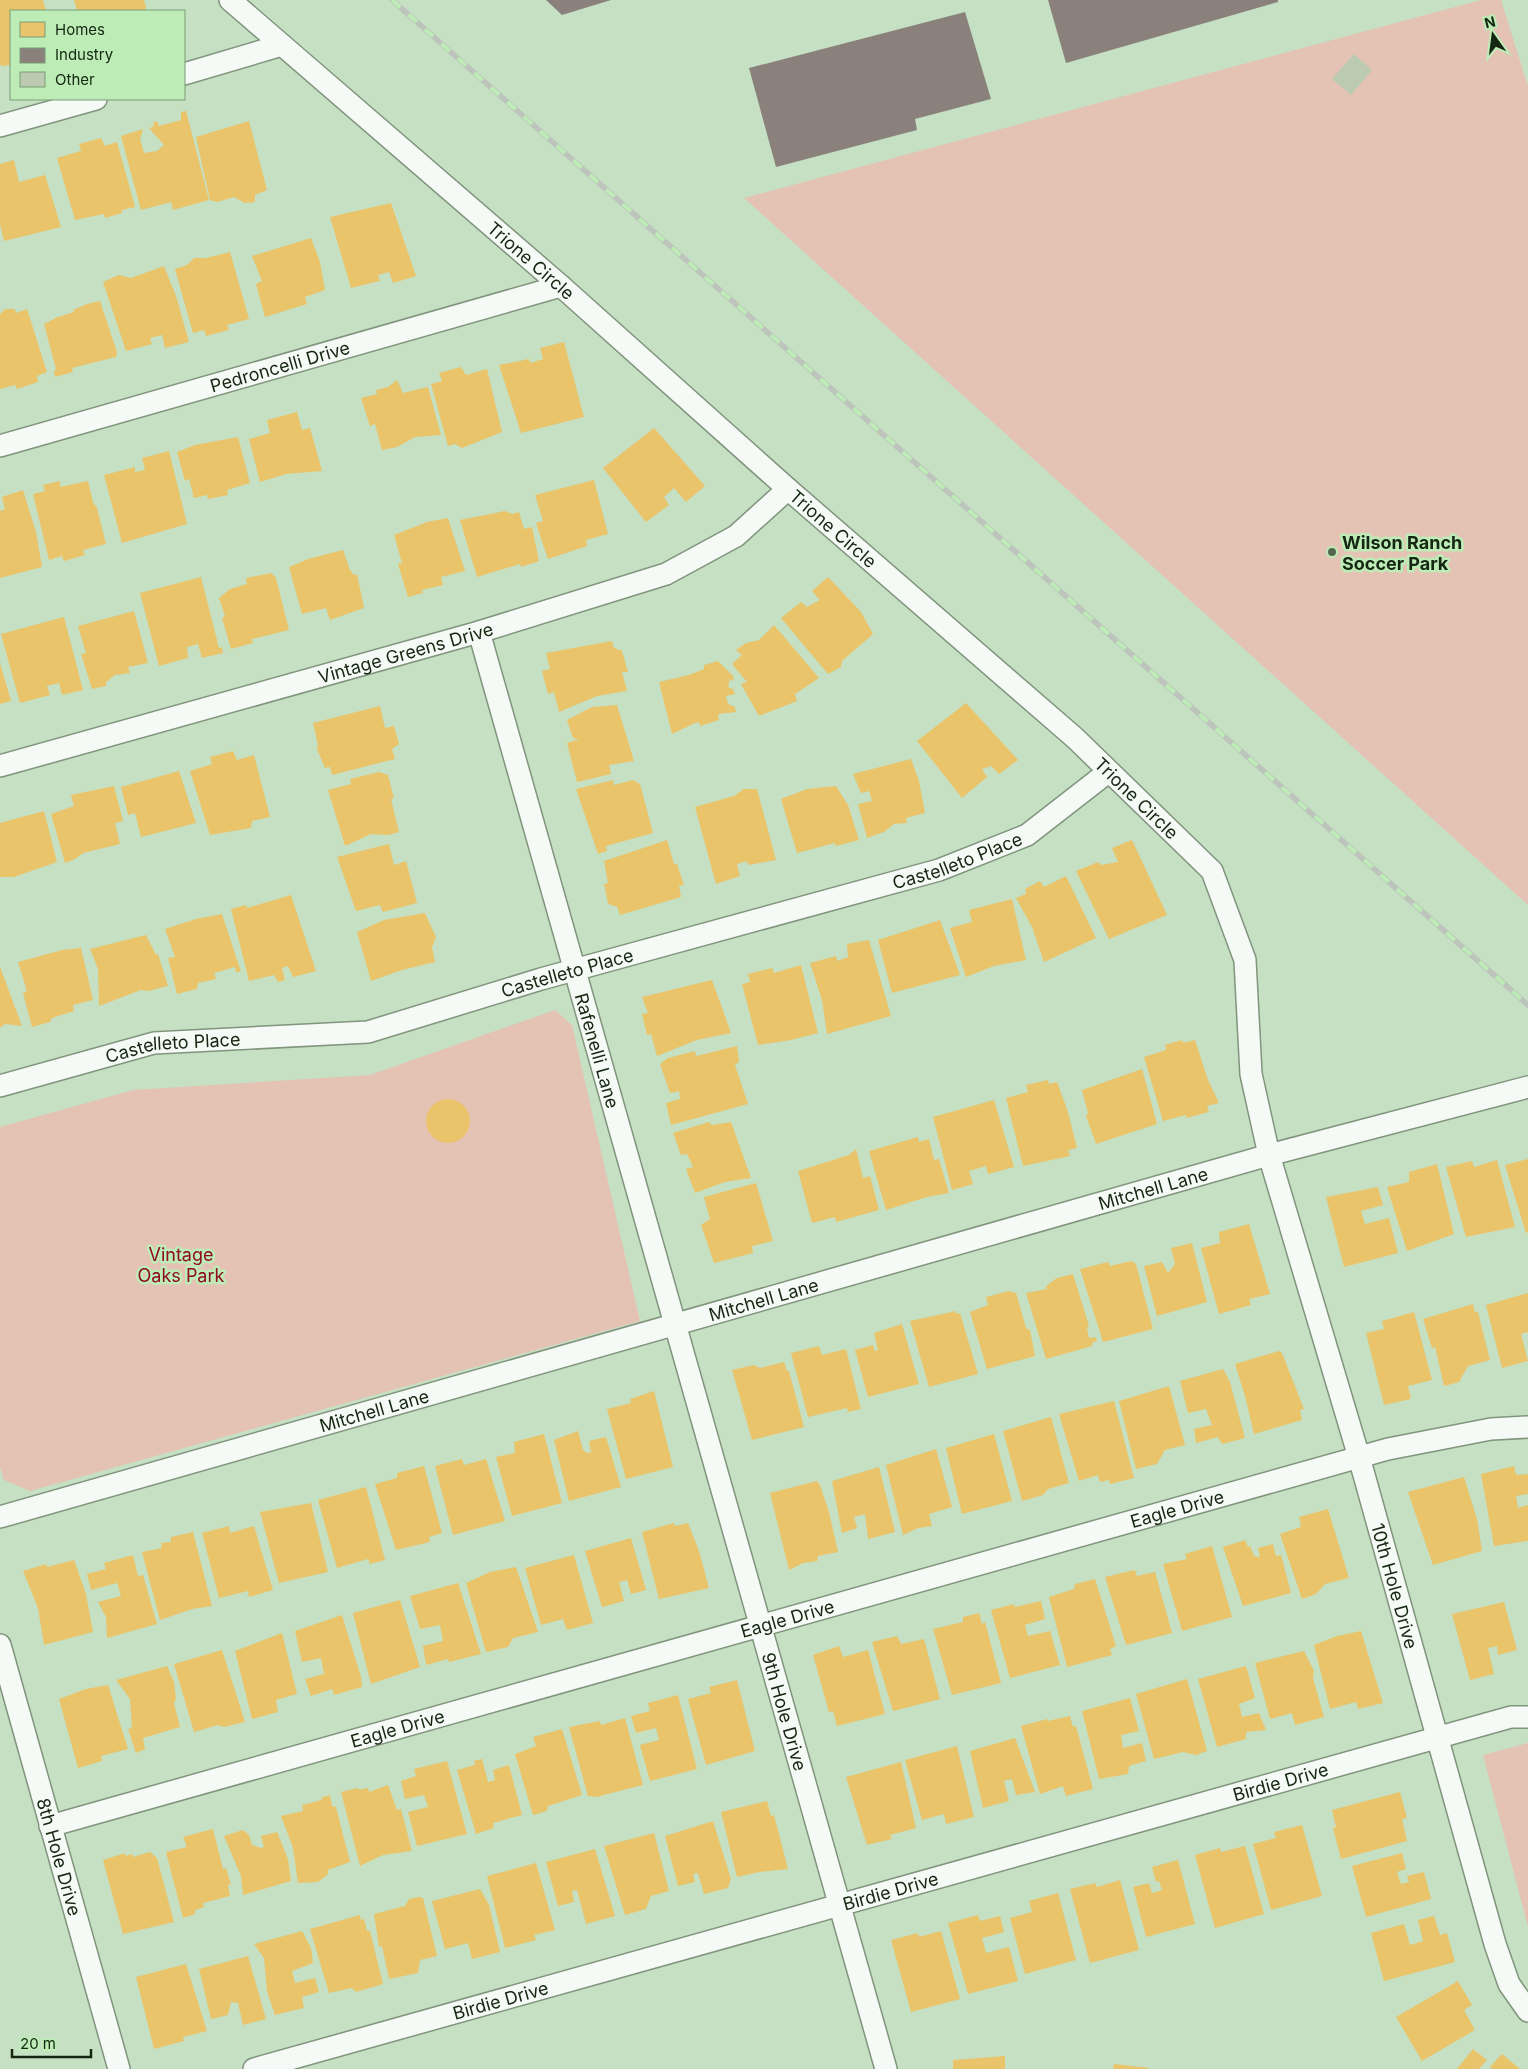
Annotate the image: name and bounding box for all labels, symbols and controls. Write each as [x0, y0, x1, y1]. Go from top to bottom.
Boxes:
legend [10, 10, 185, 100]
north arrow [1468, 10, 1518, 60]
text: N [1483, 12, 1497, 31]
text: Homes [55, 20, 105, 39]
text: Industry [55, 45, 114, 64]
text: Other [55, 70, 95, 89]
street label: Trione Circle [483, 217, 579, 304]
street label: Pedroncelli Drive [207, 336, 352, 396]
street label: Trione Circle [786, 485, 881, 572]
place label: Wilson Ranch Soccer Park [1342, 532, 1462, 574]
marker: Wilson Ranch Soccer Park [1326, 546, 1338, 558]
street label: Vintage Greens Drive [315, 618, 496, 687]
street label: Trione Circle [1091, 753, 1183, 843]
street label: Castelleto Place [890, 828, 1025, 893]
street label: Castelleto Place [498, 944, 636, 1001]
street label: Rafenelli Lane [571, 990, 624, 1111]
street label: Castelleto Place [103, 1028, 241, 1067]
street label: Mitchell Lane [1096, 1162, 1210, 1214]
park label: Vintage Oaks Park [138, 1244, 225, 1286]
street label: Mitchell Lane [706, 1274, 821, 1325]
street label: Mitchell Lane [317, 1385, 431, 1436]
street label: Eagle Drive [1128, 1485, 1226, 1532]
street label: 10th Hole Drive [1368, 1521, 1423, 1651]
street label: Eagle Drive [738, 1595, 837, 1641]
street label: 9th Hole Drive [758, 1650, 811, 1773]
street label: Eagle Drive [348, 1705, 447, 1751]
street label: Birdie Drive [1230, 1758, 1331, 1805]
street label: 8th Hole Drive [33, 1795, 86, 1918]
street label: Birdie Drive [840, 1867, 941, 1914]
street label: Birdie Drive [450, 1977, 551, 2023]
scale bar [12, 2026, 91, 2058]
text: 20 m [20, 2034, 56, 2053]

